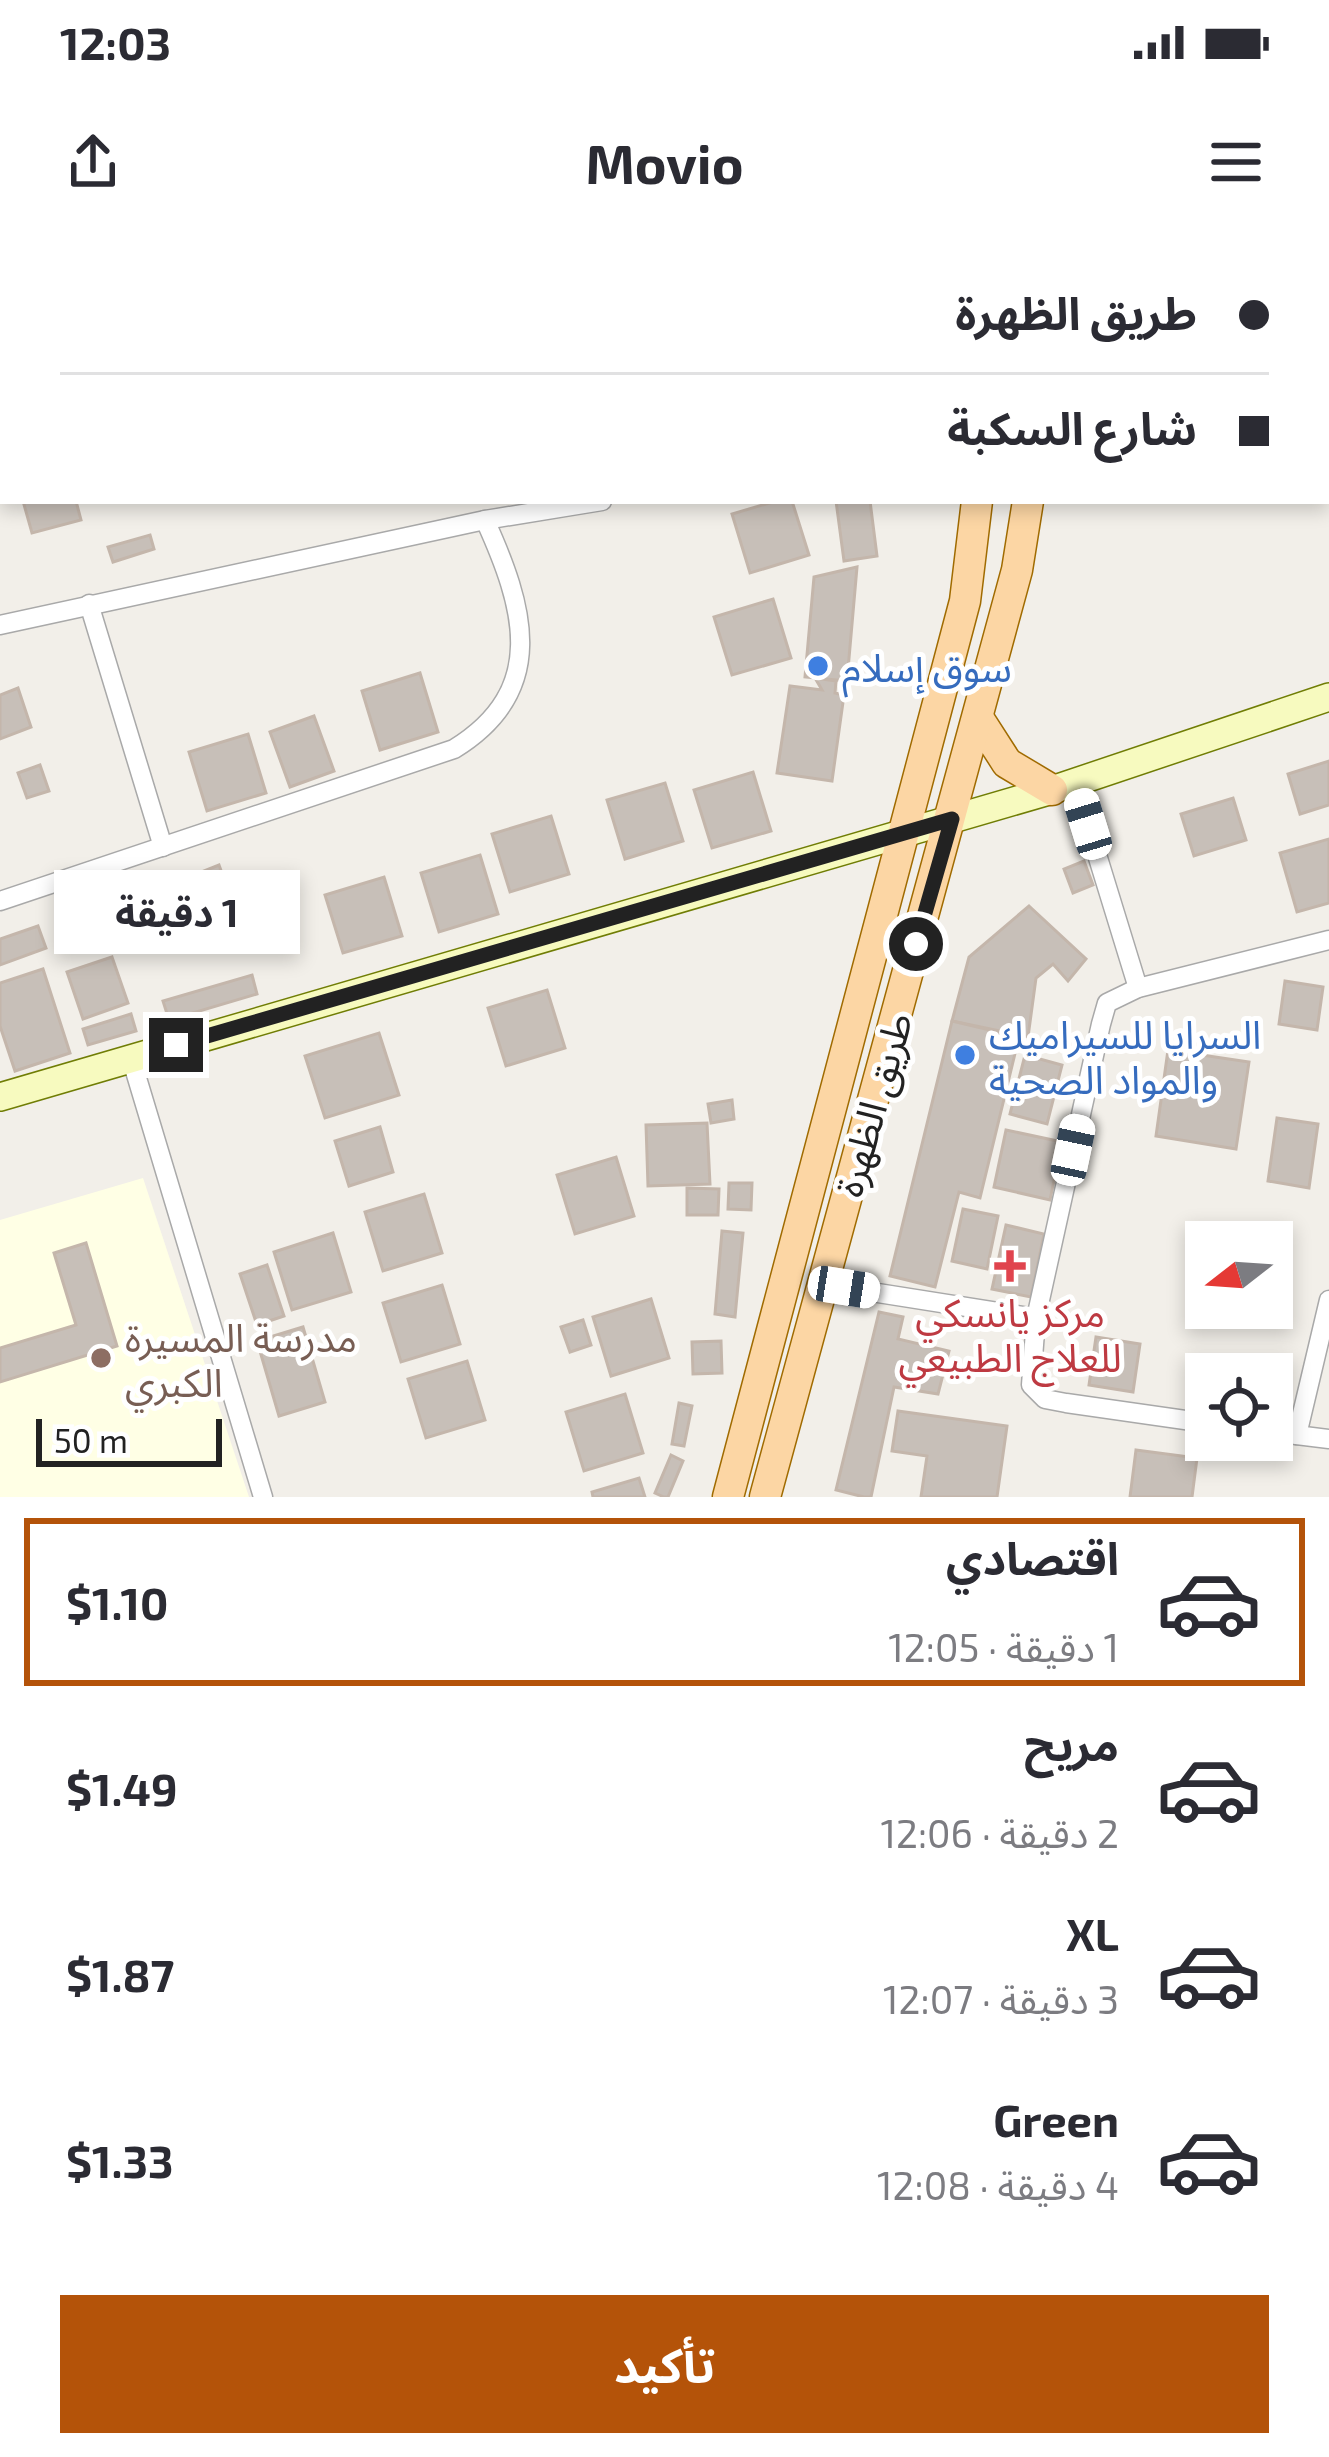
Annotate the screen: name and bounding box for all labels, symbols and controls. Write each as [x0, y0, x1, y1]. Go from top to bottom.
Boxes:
text: 12:03 [60, 15, 171, 69]
icon: share [60, 129, 126, 195]
icon: menu [1203, 129, 1269, 195]
text: Movio [585, 130, 744, 195]
text: طريق الظهرة [955, 285, 1197, 339]
text: شارع السكبة [947, 400, 1197, 454]
place label: سوق إسلام [842, 643, 1012, 698]
marker: سوق إسلام [805, 653, 831, 679]
car [1060, 784, 1116, 864]
callout: 1 دقيقة [53, 871, 299, 955]
text: 1 دقيقة [115, 888, 239, 935]
route start [889, 917, 943, 971]
street label: طريق الظهرة [823, 1007, 924, 1202]
place label: السرايا للسيراميك والمواد الصحية [989, 1010, 1261, 1103]
route end [149, 1018, 203, 1072]
marker: السرايا للسيراميك والمواد الصحية [952, 1042, 978, 1068]
car [1048, 1111, 1098, 1189]
north arrow [1185, 1221, 1293, 1329]
map controls [1185, 1221, 1293, 1461]
marker: مركز يانسكي للعلاج الطبيعي [994, 1250, 1026, 1282]
car [806, 1264, 882, 1310]
place label: مركز يانسكي للعلاج الطبيعي [898, 1288, 1122, 1388]
place label: مدرسة المسيرة الكبري [125, 1313, 357, 1413]
marker: مدرسة المسيرة الكبري [88, 1345, 114, 1371]
button: locate [1185, 1353, 1293, 1461]
scale bar [36, 1413, 222, 1466]
text: 50 m [54, 1420, 128, 1460]
text: اقتصادي [946, 1530, 1119, 1584]
icon: car [1155, 1548, 1263, 1656]
text: $1.10 [66, 1575, 168, 1629]
text: 1 دقيقة · 12:05 [888, 1623, 1119, 1670]
text: مريح [1024, 1716, 1119, 1770]
icon: car [1155, 1734, 1263, 1842]
text: $1.49 [66, 1761, 178, 1815]
text: 2 دقيقة · 12:06 [880, 1809, 1119, 1856]
text: XL [1066, 1906, 1119, 1960]
icon: car [1155, 1920, 1263, 2028]
text: $1.87 [66, 1947, 174, 2001]
text: 3 دقيقة · 12:07 [883, 1975, 1119, 2022]
text: Green [993, 2092, 1119, 2146]
icon: car [1155, 2106, 1263, 2214]
text: $1.33 [66, 2133, 174, 2187]
text: 4 دقيقة · 12:08 [877, 2161, 1119, 2208]
button: تأكيد [60, 2295, 1269, 2433]

